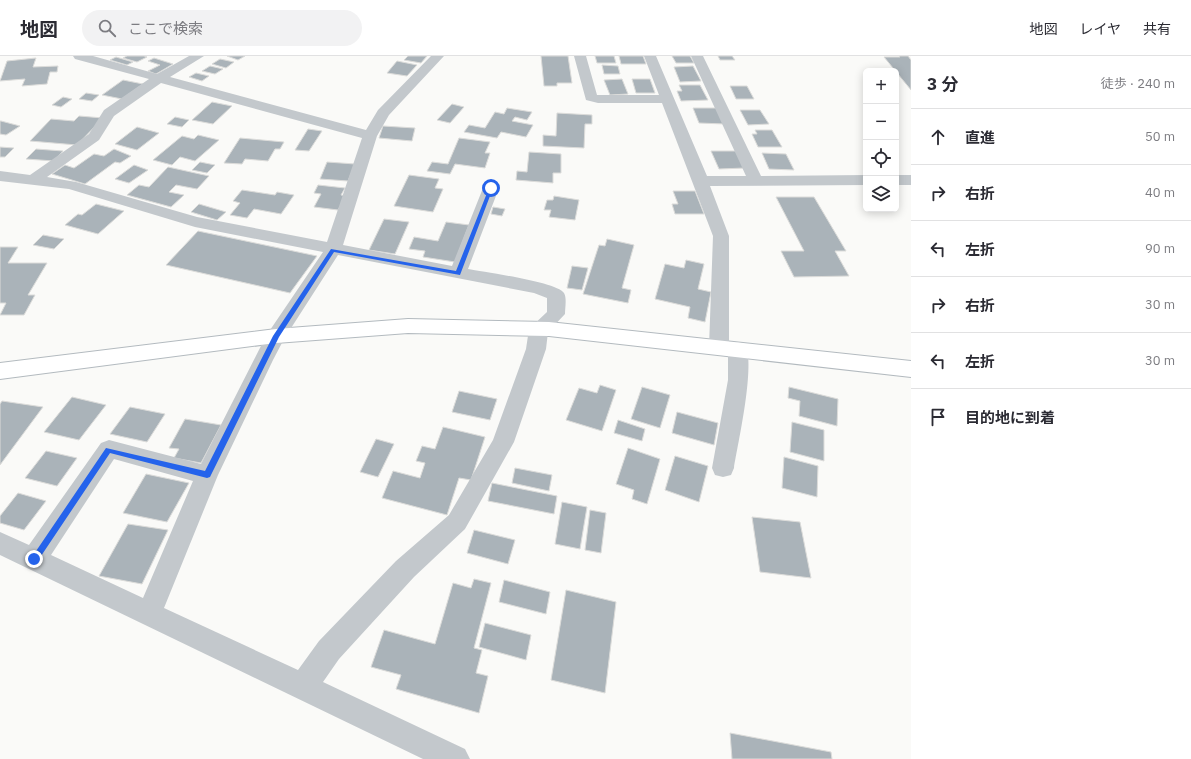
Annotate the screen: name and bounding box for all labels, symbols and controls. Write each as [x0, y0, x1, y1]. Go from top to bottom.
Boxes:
search box [82, 10, 362, 46]
text: 地図 [20, 17, 58, 41]
icon: search [96, 17, 118, 39]
text: ここで検索 [128, 19, 203, 38]
text: 地図 [1029, 20, 1057, 38]
text: レイヤ [1079, 20, 1121, 38]
text: 共有 [1143, 20, 1171, 38]
map controls [863, 68, 899, 212]
button: + [863, 68, 899, 104]
text: 3 分 [927, 73, 958, 95]
text: 徒歩 · 240 m [1101, 75, 1175, 92]
button: − [863, 104, 899, 140]
icon: ahead [927, 126, 949, 148]
text: 直進 [965, 128, 995, 147]
text: 50 m [1145, 128, 1175, 145]
button: locate [863, 140, 899, 176]
button: layers [863, 176, 899, 212]
route start [482, 179, 500, 197]
icon: right [927, 182, 949, 204]
text: 右折 [965, 184, 995, 203]
text: 40 m [1145, 184, 1175, 201]
icon: left [927, 238, 949, 260]
text: 左折 [965, 240, 995, 259]
text: 90 m [1145, 240, 1175, 257]
icon: right [927, 294, 949, 316]
text: 右折 [965, 296, 995, 315]
text: 30 m [1145, 296, 1175, 313]
icon: left [927, 350, 949, 372]
text: 左折 [965, 352, 995, 371]
text: 30 m [1145, 352, 1175, 369]
icon: arrive [927, 406, 949, 428]
text: 目的地に到着 [965, 408, 1055, 427]
route end [25, 550, 43, 568]

